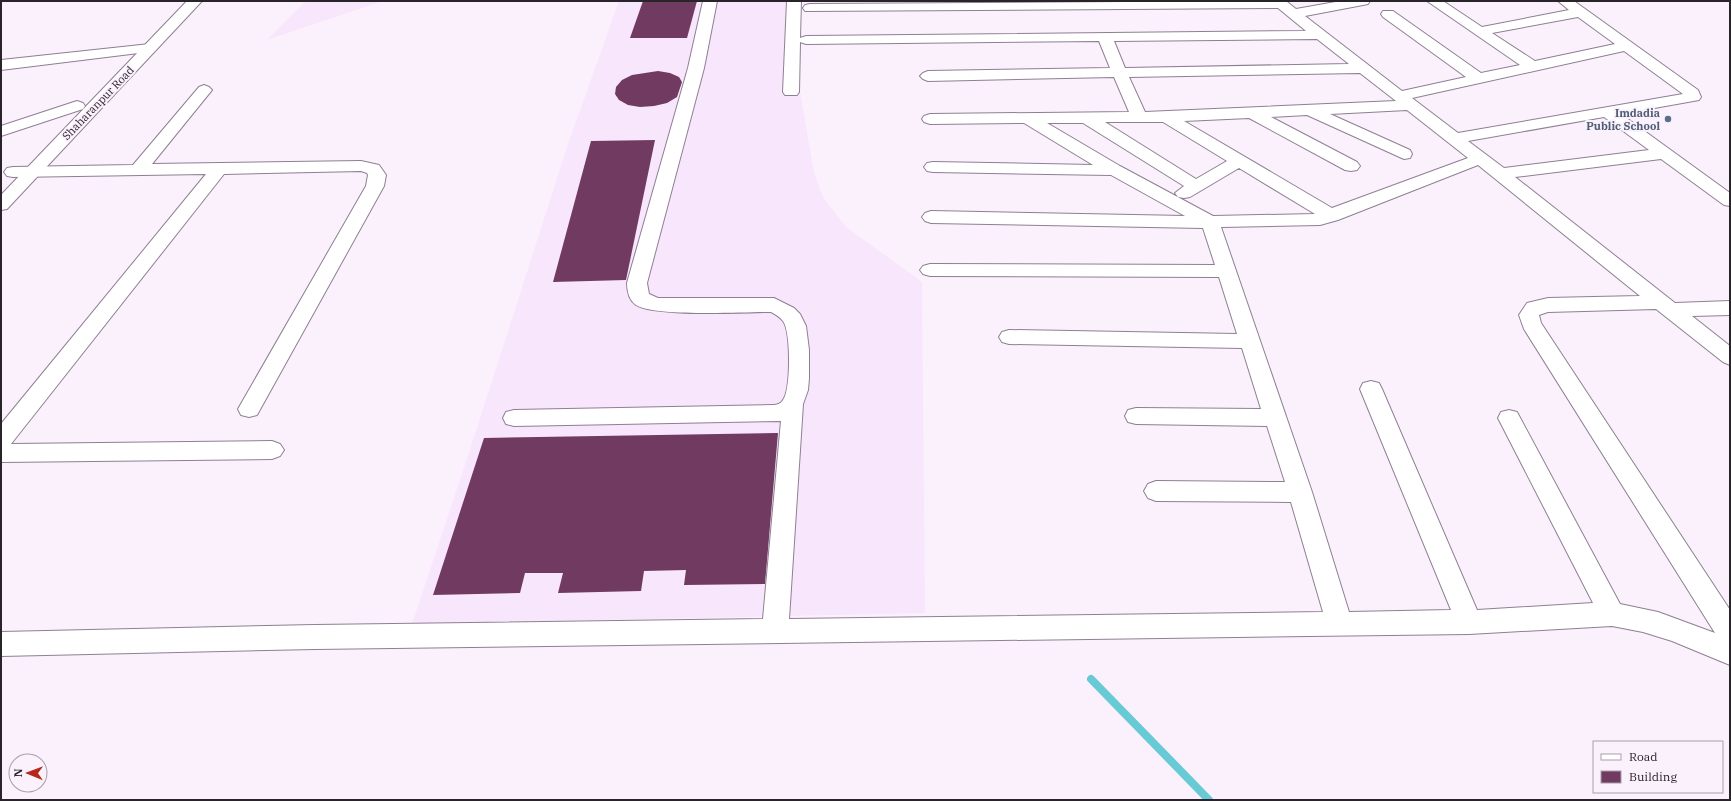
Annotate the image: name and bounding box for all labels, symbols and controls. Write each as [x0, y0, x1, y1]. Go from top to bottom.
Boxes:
street label: Shaharanpur Road [59, 63, 137, 143]
place label: Imdadia Public School [1586, 106, 1660, 133]
marker: Imdadia Public School [1663, 114, 1673, 124]
legend [1593, 741, 1723, 793]
text: Road [1629, 749, 1658, 764]
north arrow [8, 753, 48, 793]
text: N [11, 768, 25, 777]
text: Building [1629, 769, 1677, 784]

